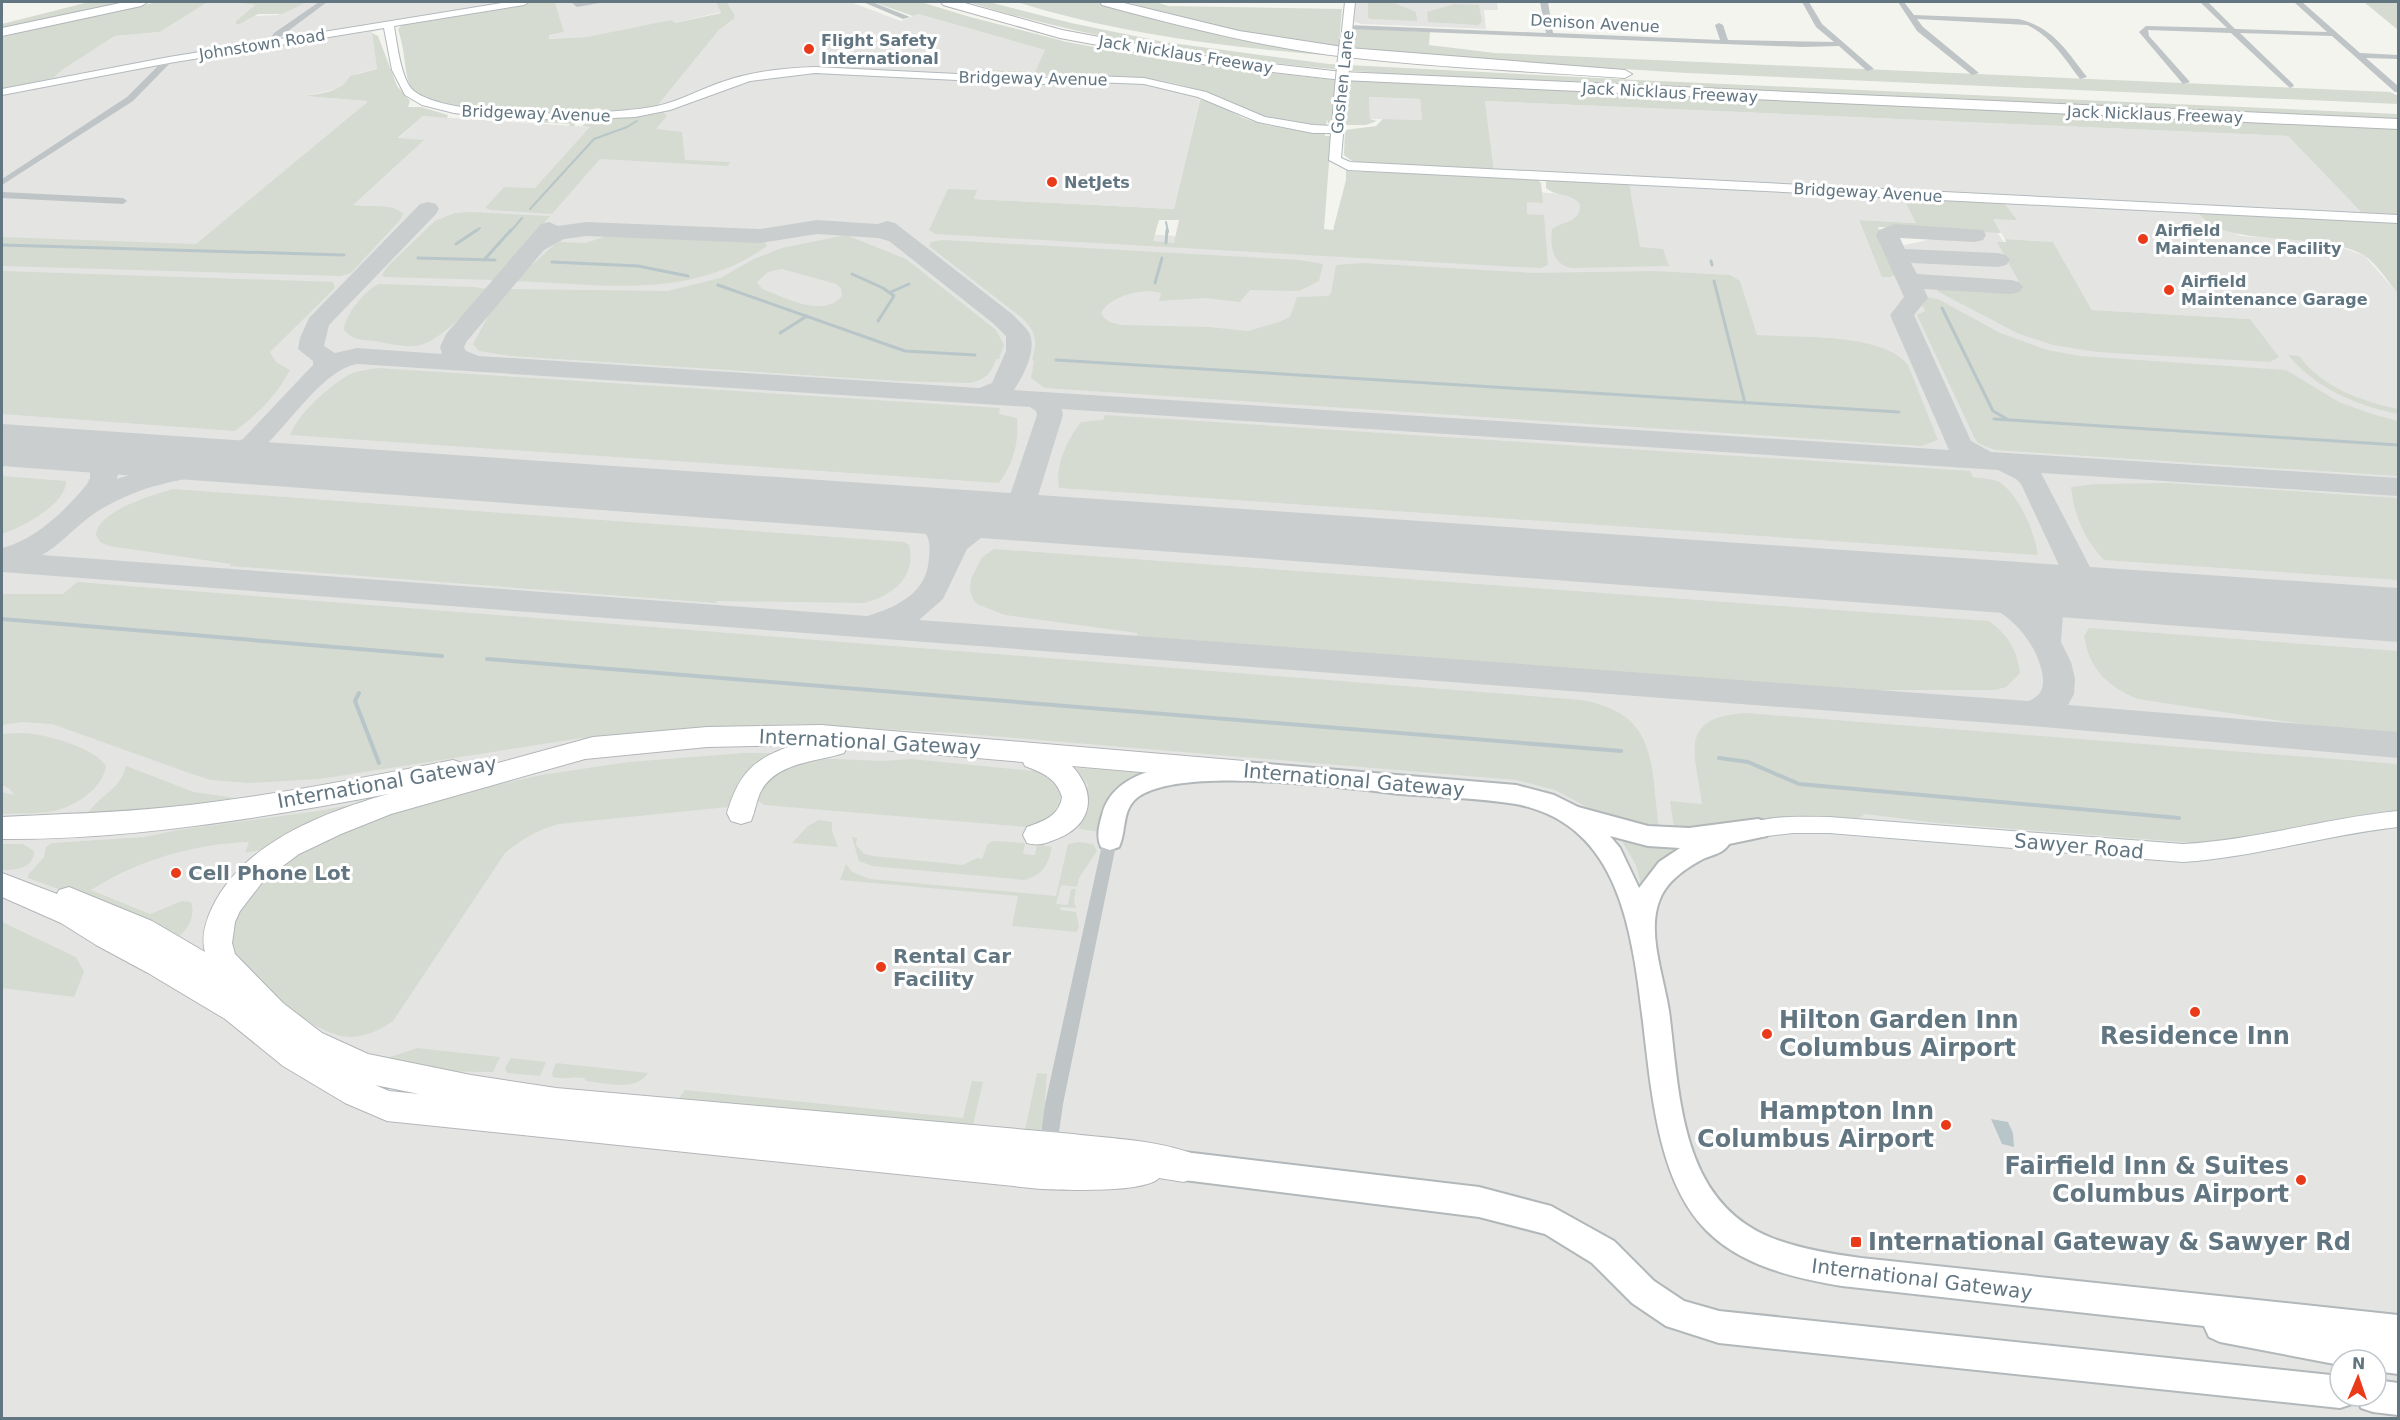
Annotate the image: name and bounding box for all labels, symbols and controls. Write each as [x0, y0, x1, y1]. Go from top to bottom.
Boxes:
street label: Denison Avenue [1530, 11, 1660, 36]
street label: Johnstown Road [197, 25, 327, 64]
street label: Goshen Lane [1328, 29, 1357, 135]
place label: Flight Safety International [821, 31, 939, 68]
street label: Jack Nicklaus Freeway [1096, 31, 1274, 78]
marker: Flight Safety International [802, 42, 816, 56]
street label: Bridgeway Avenue [958, 68, 1108, 89]
street label: Jack Nicklaus Freeway [1580, 78, 1758, 107]
street label: Bridgeway Avenue [461, 101, 611, 126]
street label: Jack Nicklaus Freeway [2066, 102, 2243, 127]
place label: NetJets [1064, 173, 1130, 192]
marker: NetJets [1045, 175, 1059, 189]
street label: Bridgeway Avenue [1793, 179, 1943, 206]
place label: Airfield Maintenance Facility [2155, 221, 2342, 258]
marker: Airfield Maintenance Facility [2136, 232, 2150, 246]
place label: Airfield Maintenance Garage [2181, 272, 2368, 309]
marker: Airfield Maintenance Garage [2162, 283, 2176, 297]
street label: International Gateway [758, 724, 982, 760]
street label: International Gateway [275, 751, 499, 813]
street label: International Gateway [1242, 758, 1466, 802]
street label: Sawyer Road [2013, 828, 2145, 864]
place label: Cell Phone Lot [188, 861, 351, 885]
marker: Cell Phone Lot [169, 866, 183, 880]
place label: Rental Car Facility [893, 944, 1011, 991]
marker: Rental Car Facility [874, 960, 888, 974]
marker: Residence Inn [2188, 1005, 2202, 1019]
place label: Hilton Garden Inn Columbus Airport [1779, 1006, 2019, 1062]
place label: Residence Inn [2100, 1022, 2290, 1050]
marker: Hilton Garden Inn Columbus Airport [1760, 1027, 1774, 1041]
place label: Hampton Inn Columbus Airport [1697, 1097, 1934, 1153]
marker: Hampton Inn Columbus Airport [1939, 1118, 1953, 1132]
place label: Fairfield Inn & Suites Columbus Airport [2005, 1152, 2289, 1208]
marker: Fairfield Inn & Suites Columbus Airport [2294, 1173, 2308, 1187]
place label: International Gateway & Sawyer Rd [1868, 1228, 2351, 1256]
marker: International Gateway & Sawyer Rd [1849, 1235, 1863, 1249]
street label: International Gateway [1810, 1254, 2034, 1304]
north arrow [2328, 1348, 2388, 1408]
text: N [2351, 1354, 2366, 1373]

